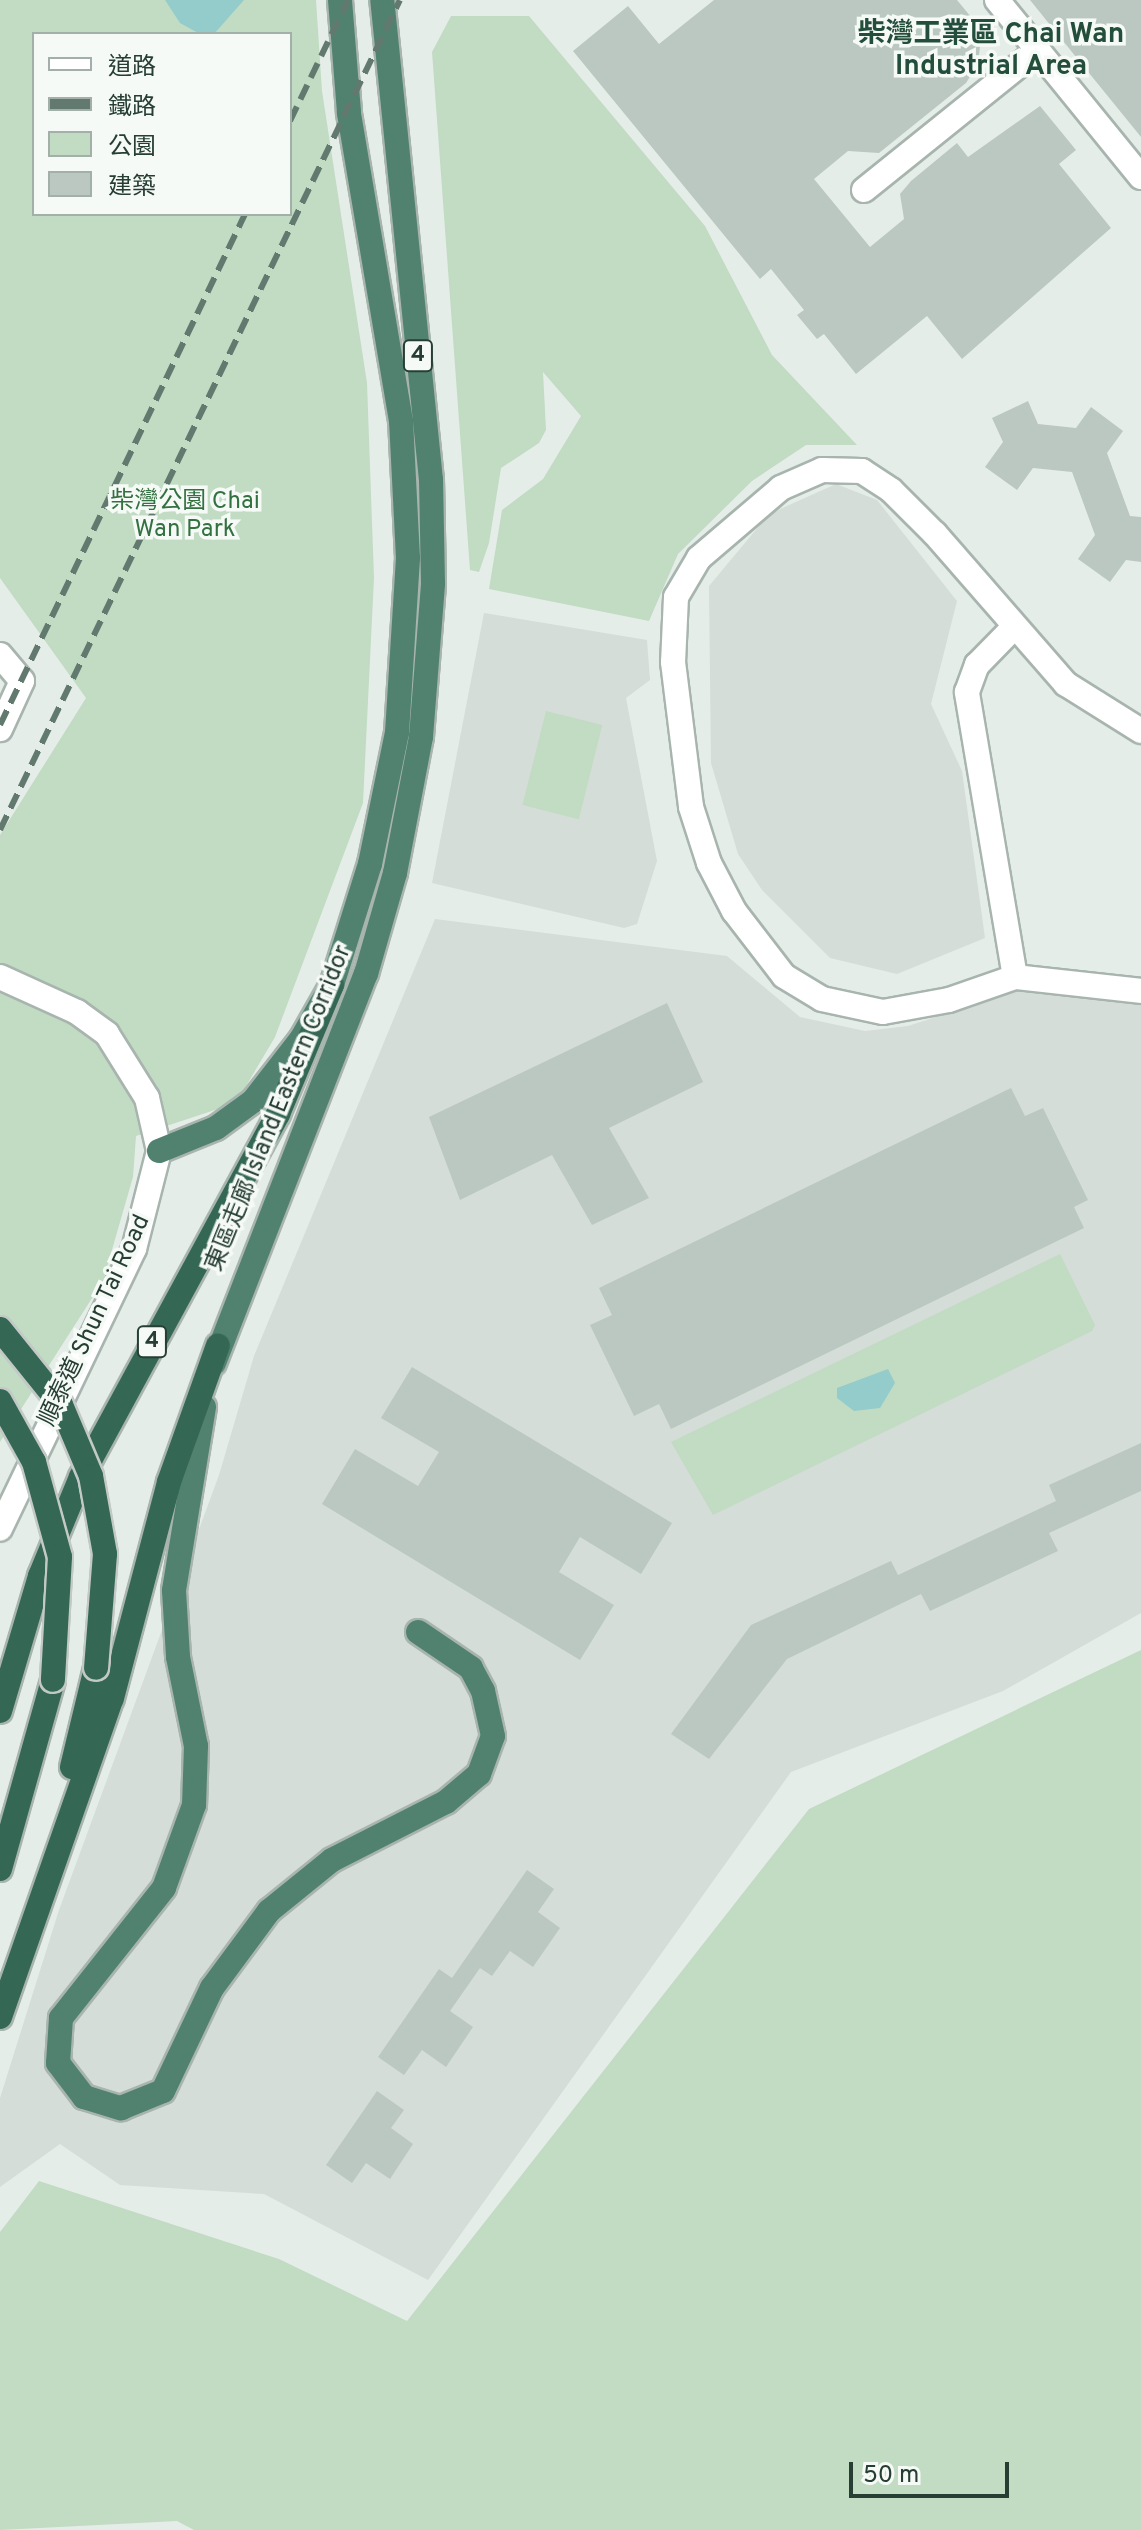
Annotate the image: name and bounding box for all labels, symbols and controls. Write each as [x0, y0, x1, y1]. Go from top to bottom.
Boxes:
district label: 柴灣工業區 Chai Wan Industrial Area [858, 18, 1124, 84]
legend [32, 32, 292, 216]
text: 道路 [108, 53, 156, 83]
text: 鐵路 [108, 93, 156, 123]
text: 公園 [108, 133, 156, 163]
text: 建築 [108, 173, 156, 203]
road number: 4 [402, 338, 434, 374]
park label: 柴灣公園 Chai Wan Park [110, 489, 260, 545]
street label: 東區走廊 Island Eastern Corridor [201, 942, 359, 1276]
street label: 順泰道 Shun Tai Road [34, 1210, 158, 1432]
road number: 4 [136, 1324, 168, 1360]
scale bar [853, 2446, 1013, 2496]
text: 50 m [863, 2461, 919, 2491]

